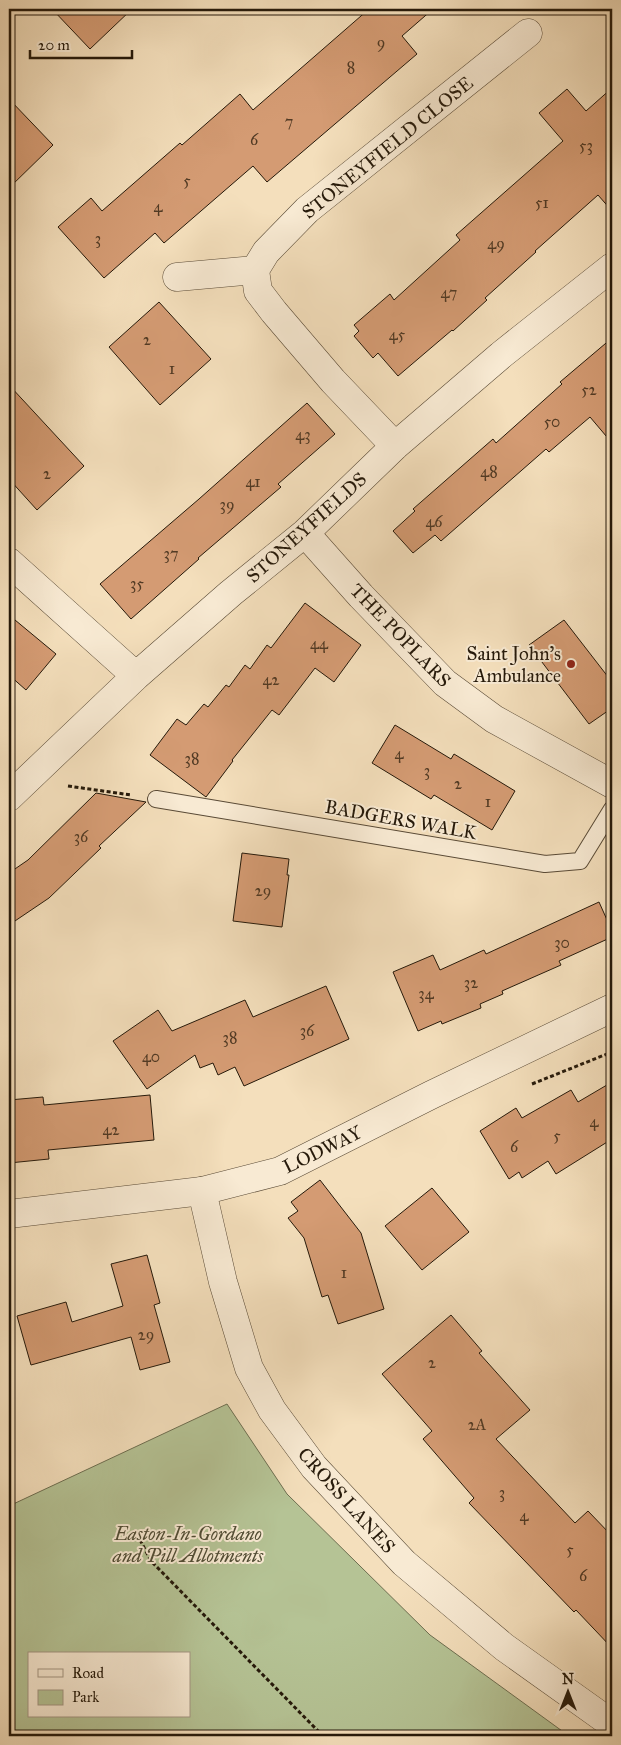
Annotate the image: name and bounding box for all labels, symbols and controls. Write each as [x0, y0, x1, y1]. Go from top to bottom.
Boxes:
scale bar [30, 28, 132, 60]
house number: 9 [377, 33, 385, 52]
text: 20 m [38, 36, 70, 54]
house number: 8 [347, 58, 355, 77]
street label: STONEYFIELD CLOSE [297, 71, 478, 223]
house number: 7 [285, 112, 293, 131]
house number: 6 [250, 130, 259, 149]
house number: 53 [579, 136, 593, 155]
house number: 5 [183, 171, 191, 190]
house number: 51 [535, 193, 549, 212]
house number: 4 [154, 197, 164, 216]
house number: 3 [95, 229, 101, 248]
house number: 49 [487, 234, 505, 253]
house number: 47 [441, 283, 457, 302]
house number: 45 [389, 325, 406, 344]
house number: 2 [143, 330, 151, 349]
house number: 1 [169, 359, 175, 378]
house number: 52 [581, 380, 597, 399]
house number: 50 [544, 412, 560, 431]
house number: 43 [295, 425, 311, 444]
house number: 48 [480, 462, 498, 481]
house number: 2 [43, 464, 51, 483]
street label: STONEYFIELDS [241, 467, 371, 588]
house number: 41 [245, 472, 261, 491]
house number: 39 [220, 495, 235, 514]
house number: 46 [425, 512, 443, 531]
house number: 37 [164, 544, 178, 563]
house number: 35 [130, 574, 144, 593]
street label: THE POPLARS [346, 579, 456, 692]
house number: 44 [310, 634, 329, 653]
place label: Saint John's Ambulance [467, 642, 561, 687]
marker: Saint John's Ambulance [565, 658, 577, 670]
house number: 42 [263, 670, 280, 689]
house number: 4 [395, 744, 405, 763]
house number: 38 [185, 749, 199, 768]
house number: 3 [424, 761, 430, 780]
house number: 2 [454, 774, 462, 793]
house number: 1 [485, 792, 491, 811]
street label: BADGERS WALK [323, 795, 479, 844]
house number: 36 [74, 827, 89, 846]
house number: 29 [255, 881, 271, 900]
house number: 30 [554, 933, 570, 952]
house number: 32 [464, 973, 478, 992]
house number: 34 [418, 984, 435, 1003]
house number: 36 [300, 1021, 315, 1040]
house number: 38 [223, 1028, 237, 1047]
house number: 40 [142, 1047, 160, 1066]
house number: 4 [590, 1112, 600, 1131]
house number: 42 [103, 1120, 120, 1139]
street label: LODWAY [279, 1120, 366, 1178]
house number: 5 [553, 1126, 561, 1145]
house number: 6 [510, 1137, 519, 1156]
house number: 1 [341, 1263, 347, 1282]
house number: 29 [138, 1325, 154, 1344]
house number: 2 [428, 1353, 436, 1372]
house number: 2A [468, 1415, 487, 1434]
street label: CROSS LANES [293, 1443, 400, 1558]
house number: 3 [499, 1483, 505, 1502]
house number: 4 [520, 1506, 530, 1525]
park label: Easton-In-Gordano and Pill Allotments [112, 1522, 264, 1567]
house number: 5 [566, 1540, 574, 1559]
house number: 6 [579, 1566, 588, 1585]
legend [28, 1652, 190, 1718]
text: Road [72, 1664, 104, 1682]
north arrow [544, 1668, 594, 1718]
text: N [562, 1671, 574, 1688]
text: Park [72, 1688, 99, 1706]

